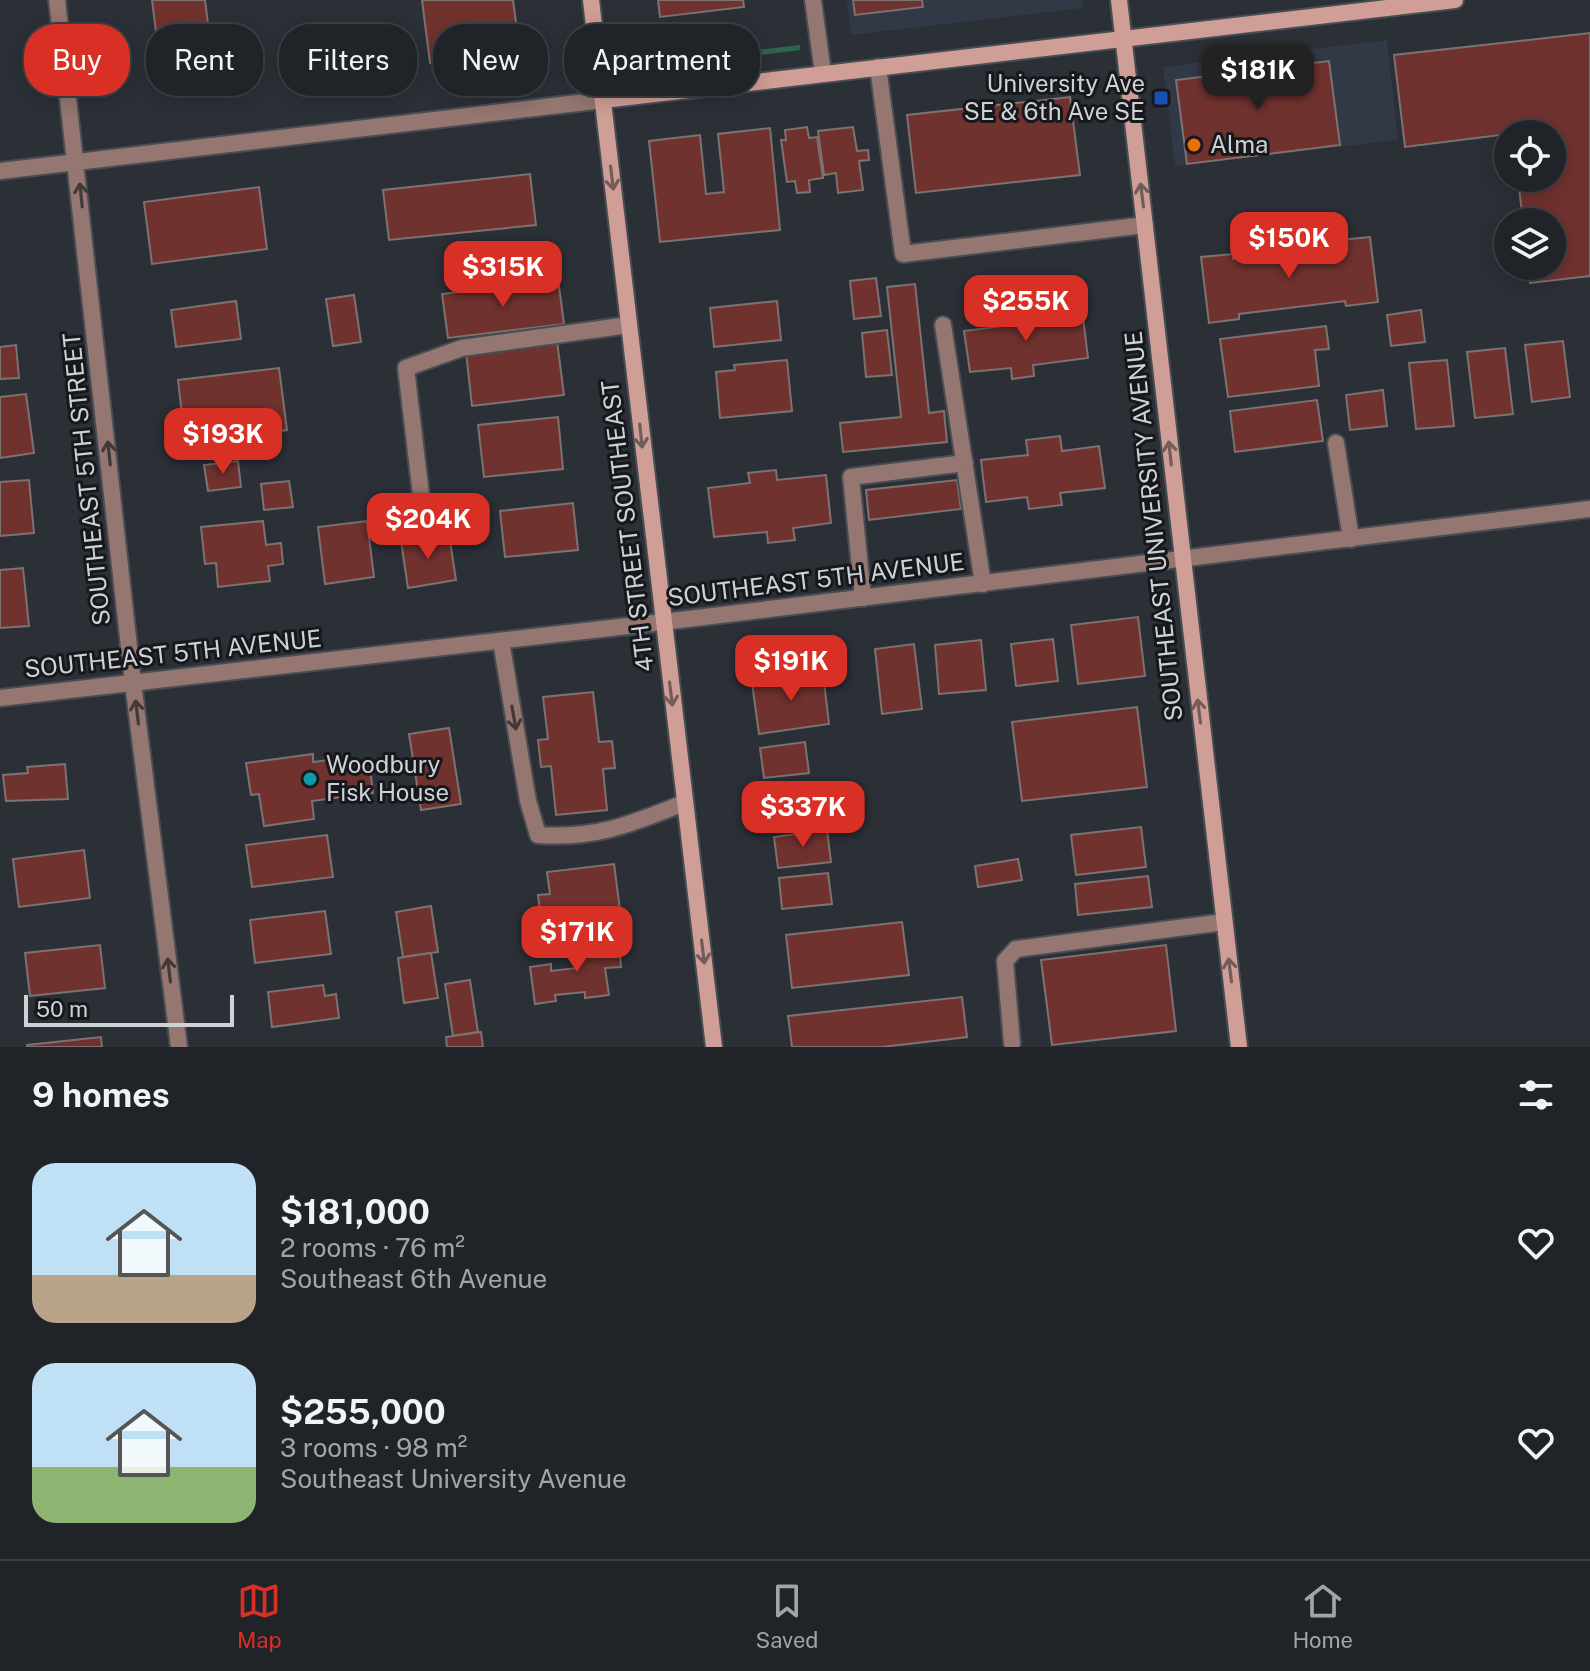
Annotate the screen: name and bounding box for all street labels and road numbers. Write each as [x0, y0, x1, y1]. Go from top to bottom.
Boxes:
street label: SOUTHEAST UNIVERSITY AVENUE [1119, 330, 1187, 722]
street label: SOUTHEAST 5TH STREET [57, 331, 115, 627]
street label: 4TH STREET SOUTHEAST [595, 379, 659, 674]
street label: SOUTHEAST 5TH AVENUE [666, 547, 966, 611]
street label: SOUTHEAST 5TH AVENUE [23, 623, 323, 683]

